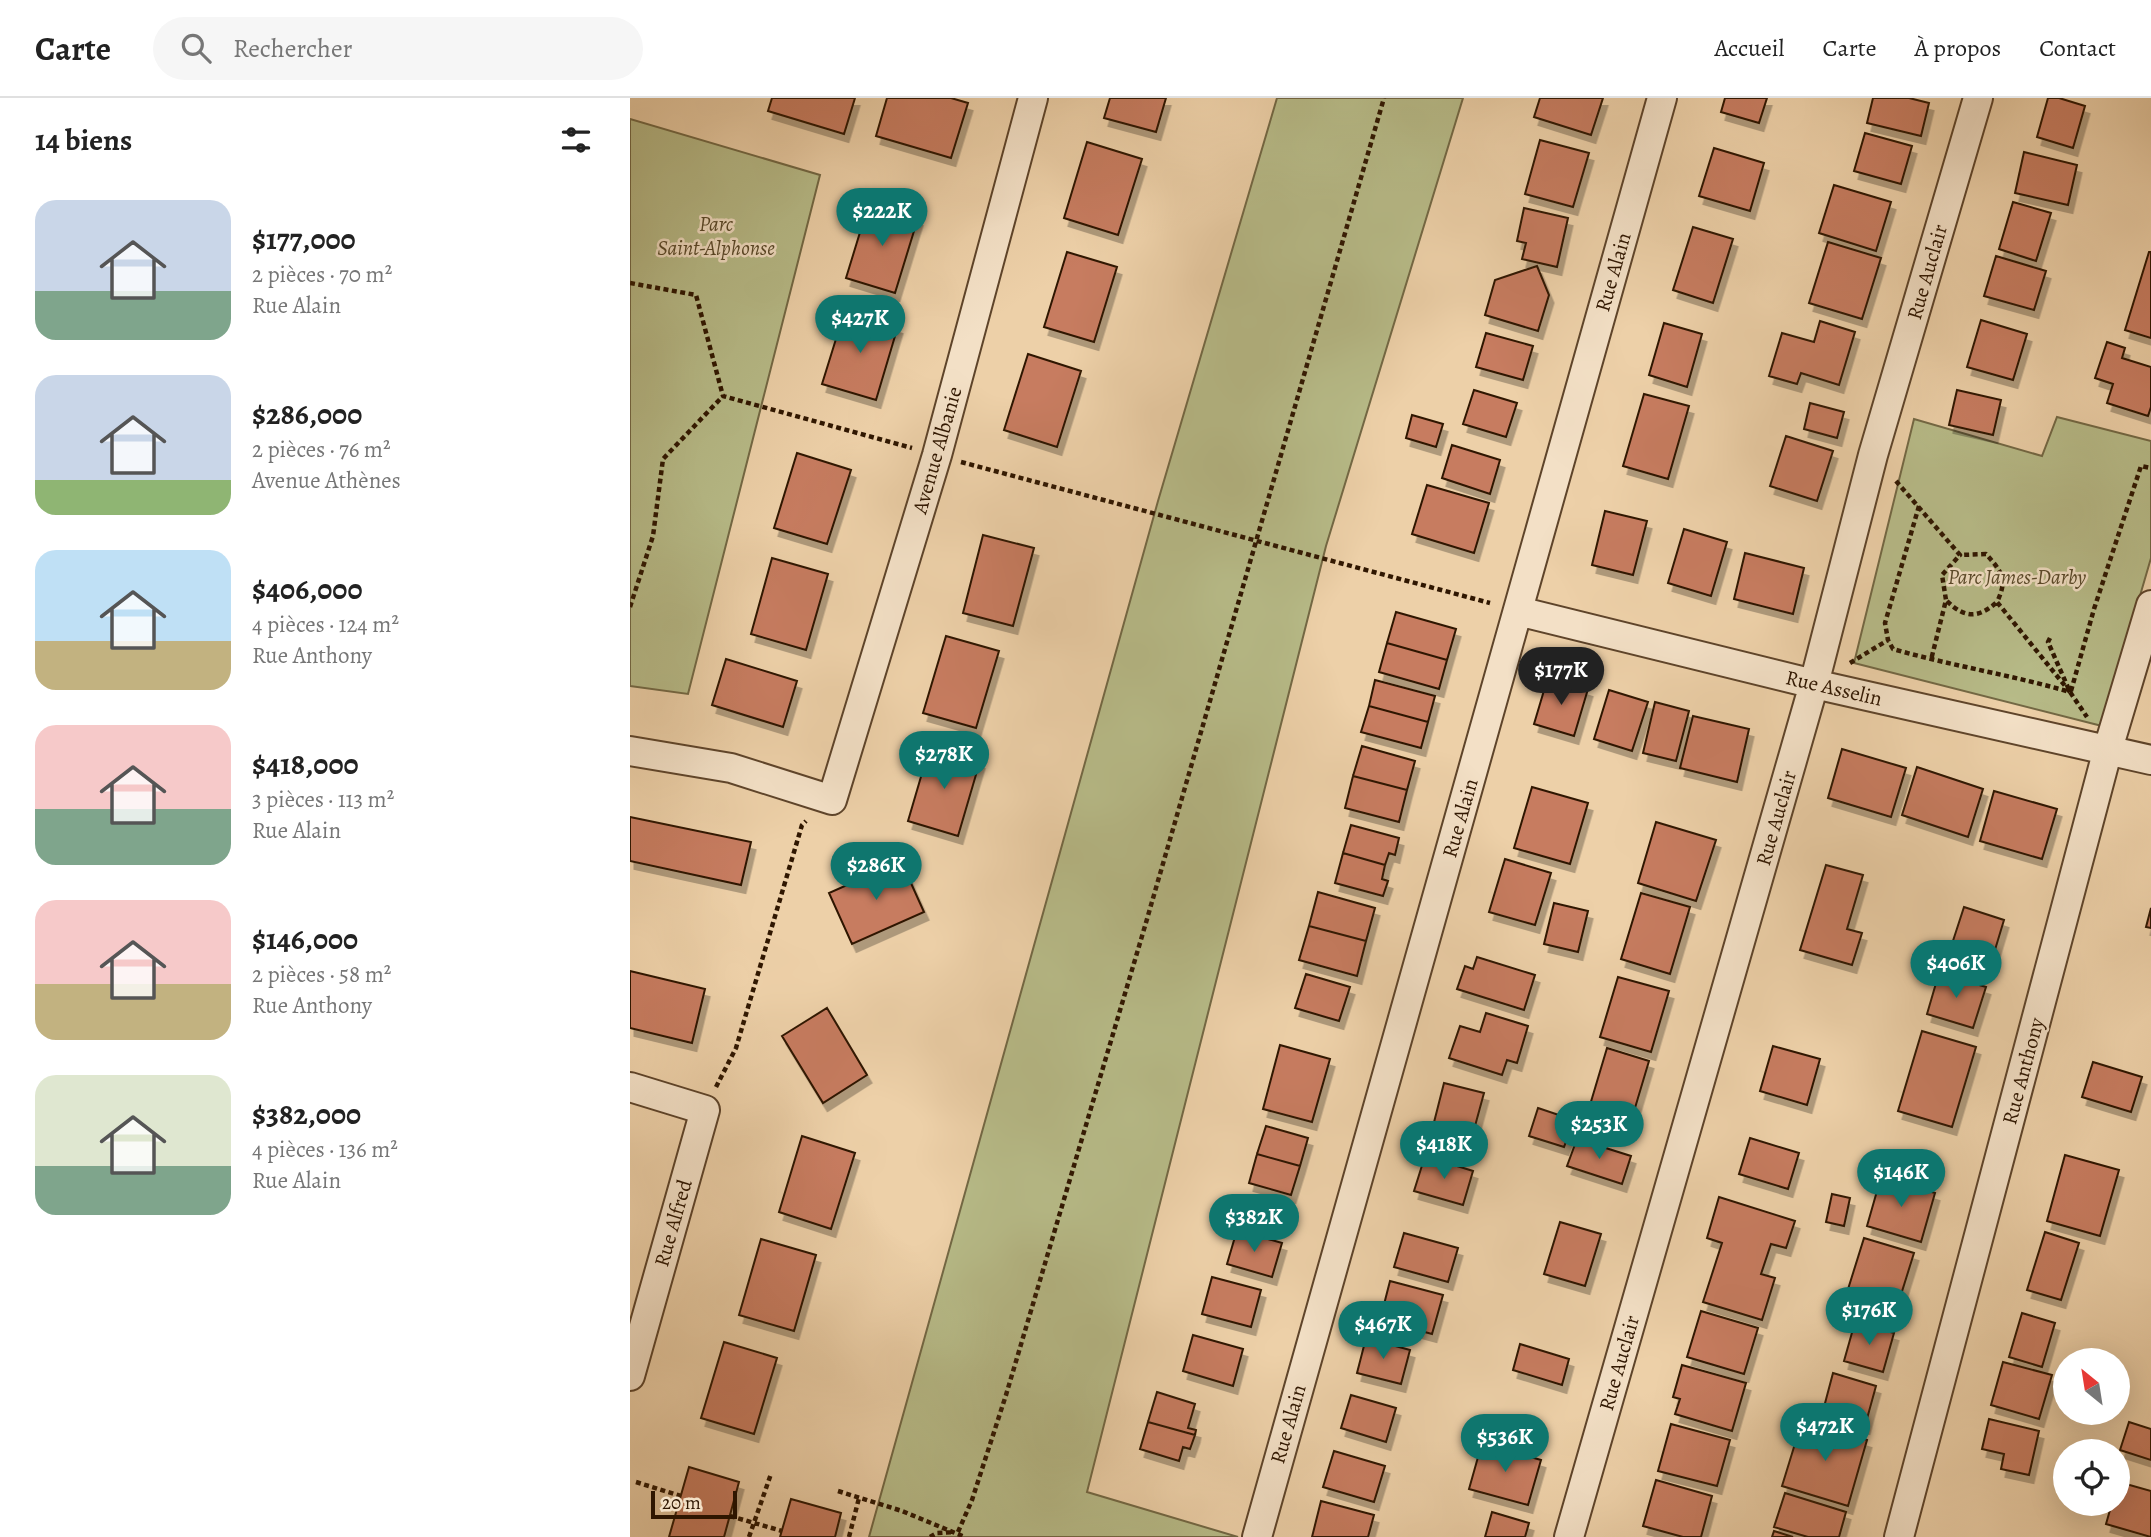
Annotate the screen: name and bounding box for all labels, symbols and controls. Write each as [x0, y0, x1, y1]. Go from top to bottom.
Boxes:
search box [153, 17, 643, 80]
text: Carte [35, 26, 111, 71]
icon: search [177, 29, 215, 67]
text: Rechercher [233, 31, 353, 66]
text: Accueil [1714, 32, 1784, 64]
text: Carte [1822, 32, 1877, 64]
text: À propos [1915, 32, 2001, 64]
text: Contact [2039, 32, 2116, 64]
text: 14 biens [35, 120, 132, 160]
icon: filters [557, 121, 595, 159]
pin: $222K [833, 188, 931, 248]
text: $222K [852, 195, 912, 226]
park label: Parc Saint-Alphonse [657, 210, 775, 262]
text: $177,000 [252, 219, 356, 259]
street label: Rue Auclair [1900, 221, 1954, 323]
icon: home [91, 228, 175, 312]
street label: Rue Alain [1588, 229, 1638, 315]
text: 2 pièces · 70 m² [252, 259, 392, 290]
text: Rue Alain [252, 290, 341, 321]
pin: $427K [811, 296, 909, 355]
text: $427K [831, 302, 889, 333]
street label: Avenue Albanie [905, 383, 969, 518]
text: $286,000 [252, 394, 362, 434]
icon: home [91, 403, 175, 487]
text: 2 pièces · 76 m² [252, 434, 391, 465]
text: Avenue Athènes [252, 465, 401, 496]
park label: Parc James-Darby [1948, 563, 2086, 591]
text: $406,000 [252, 569, 363, 609]
icon: home [91, 578, 175, 662]
text: 4 pièces · 124 m² [252, 609, 399, 640]
text: Rue Anthony [252, 640, 372, 671]
pin: $177K [1512, 648, 1610, 707]
text: $177K [1534, 654, 1588, 685]
street label: Rue Asselin [1783, 663, 1885, 713]
pin: $278K [895, 732, 993, 791]
text: $278K [915, 738, 973, 769]
text: $418,000 [252, 744, 359, 784]
icon: home [91, 753, 175, 837]
street label: Rue Auclair [1749, 767, 1803, 869]
street label: Rue Alain [1435, 775, 1485, 861]
text: 3 pièces · 113 m² [252, 784, 394, 815]
text: Rue Alain [252, 815, 341, 846]
pin: $286K [827, 842, 925, 902]
text: $286K [847, 849, 905, 880]
text: $146,000 [252, 919, 358, 959]
icon: home [91, 928, 175, 1012]
pin: $406K [1907, 940, 2005, 1000]
text: $406K [1927, 947, 1985, 978]
text: 2 pièces · 58 m² [252, 959, 391, 990]
text: Rue Anthony [252, 990, 372, 1021]
street label: Rue Anthony [1995, 1014, 2051, 1128]
text: $382,000 [252, 1094, 361, 1134]
pin: $253K [1550, 1102, 1648, 1161]
icon: home [91, 1103, 175, 1187]
text: $253K [1571, 1108, 1627, 1139]
pin: $418K [1395, 1122, 1493, 1181]
text: $418K [1416, 1128, 1472, 1159]
text: 4 pièces · 136 m² [252, 1134, 398, 1165]
pin: $146K [1852, 1150, 1950, 1209]
text: $146K [1873, 1156, 1929, 1187]
text: Rue Alain [252, 1165, 341, 1196]
street label: Rue Alfred [647, 1175, 699, 1270]
pin: $382K [1205, 1194, 1303, 1254]
text: $382K [1225, 1201, 1283, 1232]
pin: $176K [1820, 1288, 1918, 1347]
text: $176K [1842, 1294, 1896, 1325]
pin: $467K [1334, 1302, 1432, 1361]
text: $467K [1354, 1308, 1412, 1339]
street label: Rue Auclair [1592, 1312, 1646, 1414]
north arrow [2053, 1348, 2130, 1424]
map controls [2053, 1348, 2130, 1516]
street label: Rue Alain [1263, 1381, 1313, 1467]
pin: $472K [1776, 1404, 1874, 1463]
text: $472K [1796, 1410, 1854, 1441]
pin: $536K [1456, 1414, 1554, 1474]
text: $536K [1477, 1421, 1533, 1452]
button: locate [2053, 1439, 2130, 1516]
scale bar [651, 1488, 737, 1520]
text: 20 m [662, 1490, 701, 1516]

